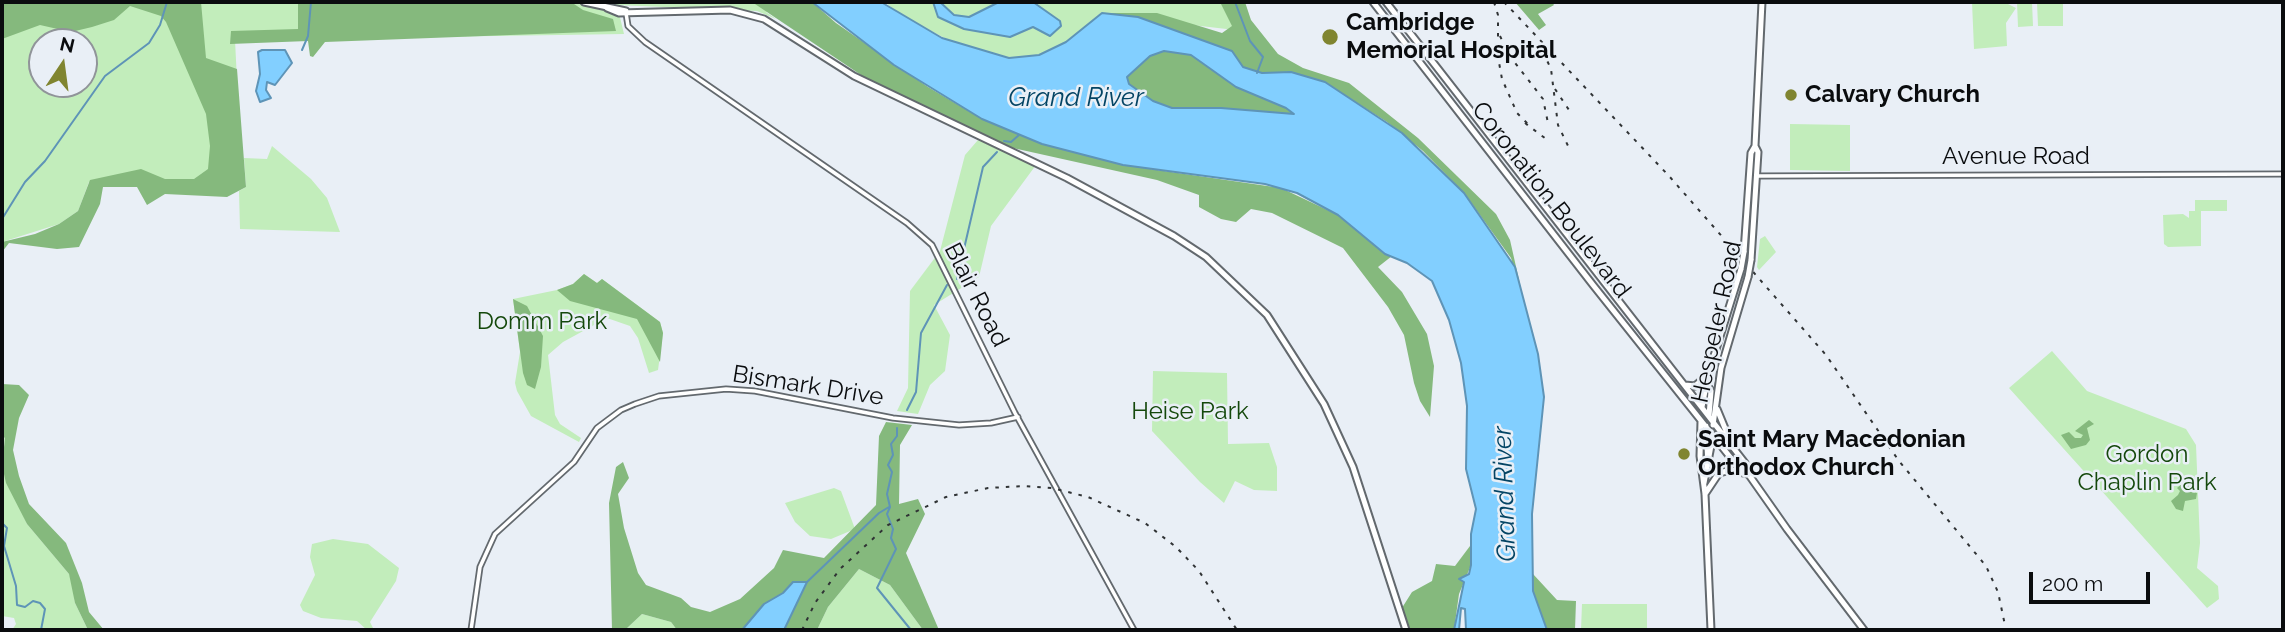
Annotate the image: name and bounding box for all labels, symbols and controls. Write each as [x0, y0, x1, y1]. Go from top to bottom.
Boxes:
place label: Cambridge Memorial Hospital [1346, 9, 1556, 65]
marker: Cambridge Memorial Hospital [1320, 27, 1340, 47]
north arrow [28, 28, 98, 98]
text: N [58, 32, 77, 57]
place label: Calvary Church [1805, 81, 1980, 109]
water label: Grand River [1008, 82, 1144, 114]
marker: Calvary Church [1783, 87, 1799, 103]
street label: Coronation Boulevard [1465, 96, 1637, 304]
street label: Avenue Road [1942, 143, 2090, 171]
street label: Blair Road [938, 238, 1014, 352]
street label: Hespeler Road [1686, 238, 1748, 406]
park label: Domm Park [477, 308, 607, 336]
street label: Bismark Drive [730, 360, 886, 412]
park label: Heise Park [1131, 398, 1249, 426]
water label: Grand River [1487, 426, 1523, 562]
place label: Saint Mary Macedonian Orthodox Church [1698, 426, 1966, 482]
park label: Gordon Chaplin Park [2077, 441, 2217, 497]
marker: Saint Mary Macedonian Orthodox Church [1676, 446, 1692, 462]
scale bar [2033, 558, 2154, 602]
text: 200 m [2042, 571, 2103, 596]

